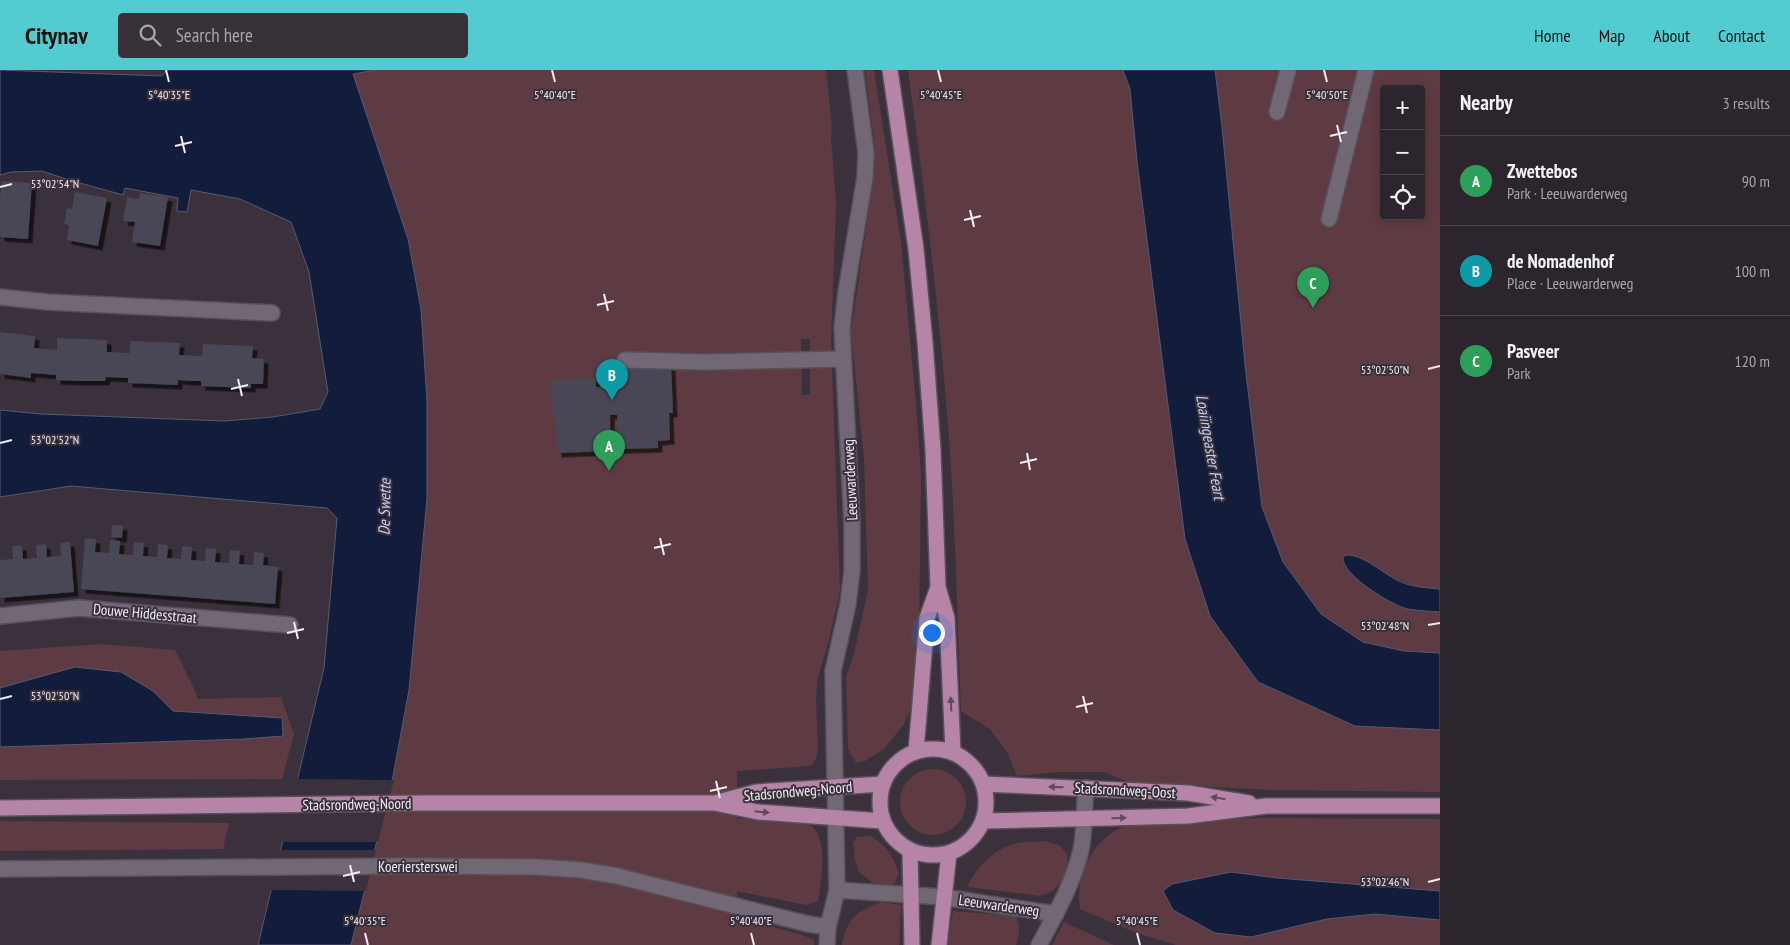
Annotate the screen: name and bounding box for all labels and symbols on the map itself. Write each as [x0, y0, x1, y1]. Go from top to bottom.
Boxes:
text: 5°40'35"E [148, 87, 190, 102]
text: 5°40'40"E [534, 87, 576, 102]
text: 5°40'45"E [920, 87, 962, 102]
text: 5°40'50"E [1306, 87, 1348, 102]
text: 53°02'54"N [31, 176, 79, 191]
pin: C [1297, 267, 1329, 308]
pin: B [596, 359, 628, 400]
text: 53°02'50"N [1361, 362, 1409, 377]
water label: Loaiïngeaster Feart [1192, 393, 1230, 502]
pin: A [593, 430, 625, 471]
text: 53°02'52"N [31, 432, 79, 447]
street label: Leeuwarderweg [838, 439, 862, 521]
water label: De Swette [374, 477, 395, 535]
street label: Douwe Hiddesstraat [92, 599, 198, 627]
text: 53°02'48"N [1361, 618, 1409, 633]
your location [919, 620, 945, 646]
text: 53°02'50"N [31, 688, 79, 703]
one-way arrow [946, 695, 954, 711]
street label: Stadsrondweg-Noord [743, 777, 853, 805]
street label: Stadsrondweg-Oost [1074, 778, 1176, 802]
one-way arrow [1047, 782, 1063, 790]
street label: Stadsrondweg-Noord [302, 794, 412, 814]
one-way arrow [1209, 794, 1225, 802]
one-way arrow [754, 808, 770, 816]
one-way arrow [1111, 813, 1127, 821]
street label: Koeriersterswei [378, 857, 458, 876]
text: 53°02'46"N [1361, 874, 1409, 889]
street label: Leeuwarderweg [957, 890, 1041, 920]
text: 5°40'35"E [344, 913, 386, 928]
text: 5°40'40"E [730, 913, 772, 928]
text: 5°40'45"E [1116, 913, 1158, 928]

